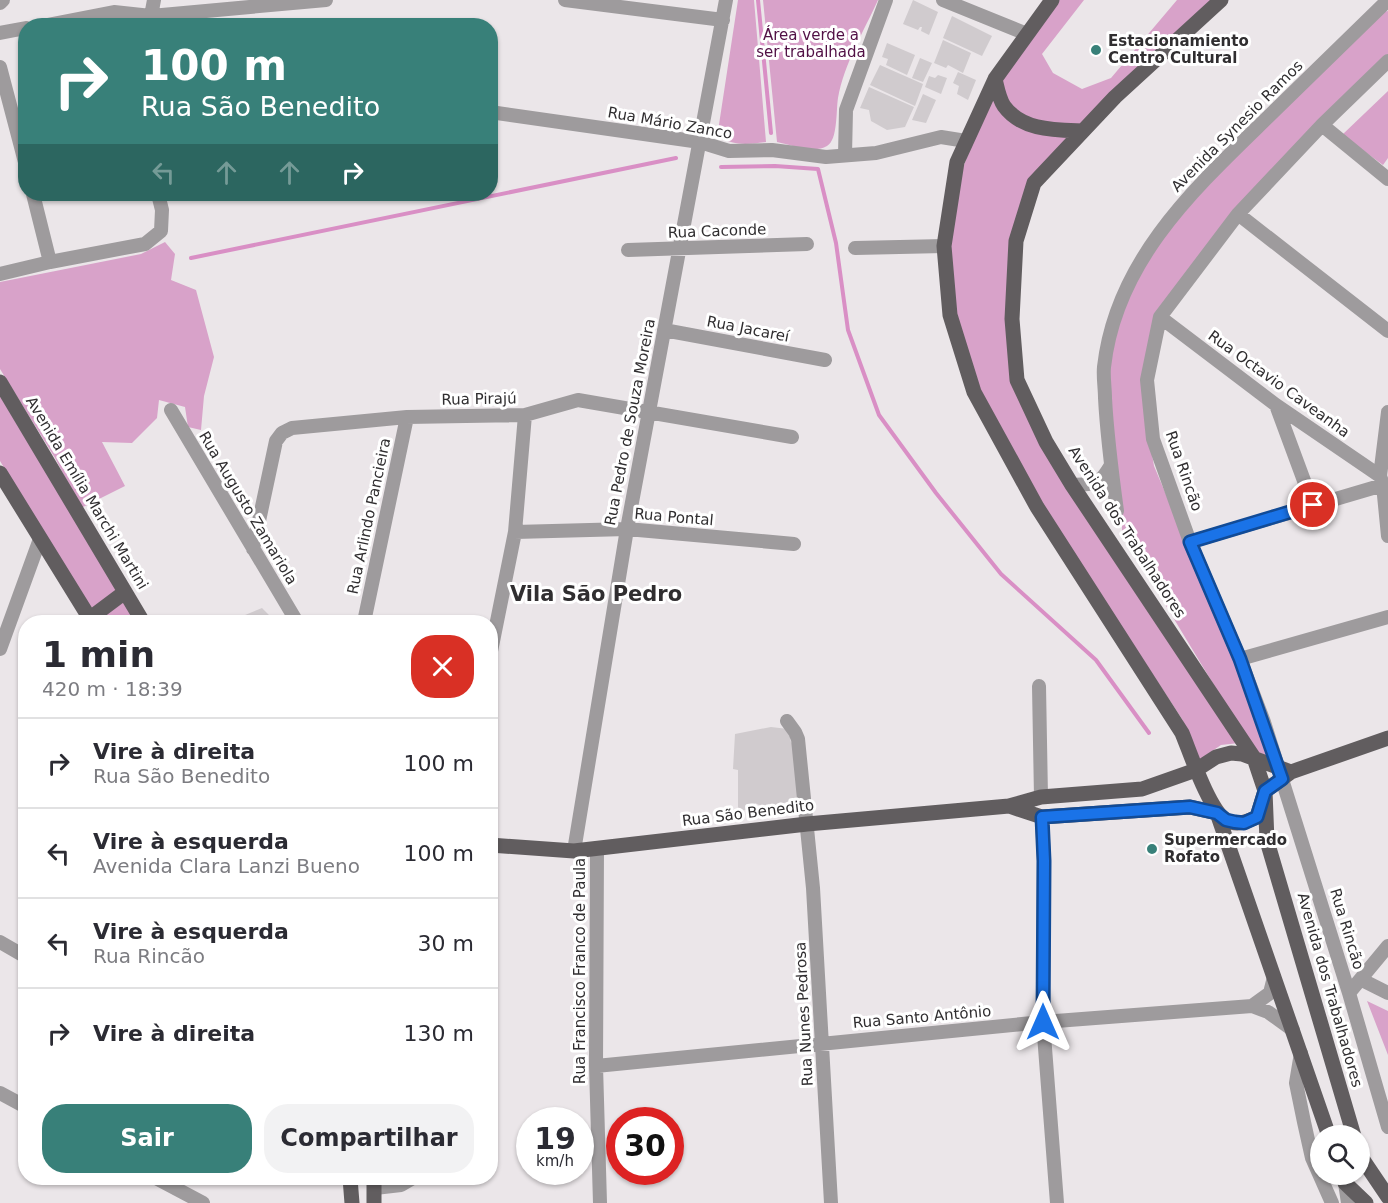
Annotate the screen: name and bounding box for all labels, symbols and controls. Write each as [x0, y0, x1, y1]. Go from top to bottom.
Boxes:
park label: Área verde a ser trabalhada [756, 25, 866, 61]
place label: Estacionamiento Centro Cultural [1108, 32, 1249, 67]
text: 100 m [141, 41, 287, 90]
icon: right [42, 42, 120, 120]
marker: Estacionamiento Centro Cultural [1089, 43, 1103, 57]
street label: Avenida Synesio Ramos [1167, 56, 1307, 196]
text: Rua São Benedito [141, 91, 380, 122]
street label: Rua Mário Zanco [606, 103, 734, 143]
icon: left [147, 156, 180, 189]
icon: ahead [210, 156, 243, 189]
icon: ahead [273, 156, 306, 189]
icon: right [336, 156, 369, 189]
street label: Rua Caconde [667, 220, 767, 242]
street label: Rua Jacareí [705, 312, 792, 346]
street label: Rua Pedro de Souza Moreira [601, 317, 659, 527]
street label: Rua Octavio Caveanha [1205, 327, 1353, 441]
street label: Rua Pirajú [441, 389, 517, 409]
street label: Avenida Emília Marchi Martini [22, 393, 152, 593]
street label: Rua Augusto Zamariola [195, 428, 301, 588]
street label: Rua Rincão [1162, 428, 1206, 514]
street label: Rua Arlindo Pancieira [344, 436, 394, 596]
street label: Avenida dos Trabalhadores [1065, 443, 1189, 622]
pin [1287, 479, 1338, 530]
icon: arrive [1296, 488, 1329, 521]
street label: Rua Pontal [634, 505, 714, 529]
district label: Vila São Pedro [510, 582, 682, 606]
text: 1 min [42, 634, 155, 675]
button: close [411, 635, 474, 698]
text: 420 m · 18:39 [42, 677, 183, 701]
text: Vire à direita [93, 739, 255, 764]
icon: right [42, 747, 75, 780]
text: 100 m [404, 751, 474, 776]
text: Rua São Benedito [93, 764, 270, 788]
street label: Rua São Benedito [681, 796, 815, 830]
text: Vire à esquerda [93, 829, 289, 854]
place label: Supermercado Rofato [1164, 831, 1287, 866]
icon: left [42, 837, 75, 870]
text: 100 m [404, 841, 474, 866]
marker: Supermercado Rofato [1145, 842, 1159, 856]
text: Avenida Clara Lanzi Bueno [93, 854, 360, 878]
street label: Rua Francisco Franco de Paula [571, 858, 589, 1084]
street label: Rua Rincão [1326, 886, 1368, 972]
street label: Avenida dos Trabalhadores [1294, 891, 1366, 1089]
text: Vire à esquerda [93, 919, 289, 944]
icon: left [42, 927, 75, 960]
text: 30 m [418, 931, 474, 956]
street label: Rua Nunes Pedrosa [791, 941, 817, 1087]
text: Rua Rincão [93, 944, 205, 968]
position arrow [1011, 990, 1075, 1054]
street label: Rua Santo Antônio [852, 1002, 992, 1032]
icon: right [42, 1017, 75, 1050]
text: Vire à direita [93, 1021, 255, 1046]
text: 130 m [404, 1021, 474, 1046]
button: Sair [42, 1104, 252, 1173]
button: Compartilhar [264, 1104, 474, 1173]
speed limit sign: 30 [606, 1107, 684, 1185]
text: 19 [534, 1121, 576, 1156]
map controls [1310, 1125, 1370, 1185]
button: search [1310, 1125, 1370, 1185]
text: km/h [536, 1152, 574, 1170]

